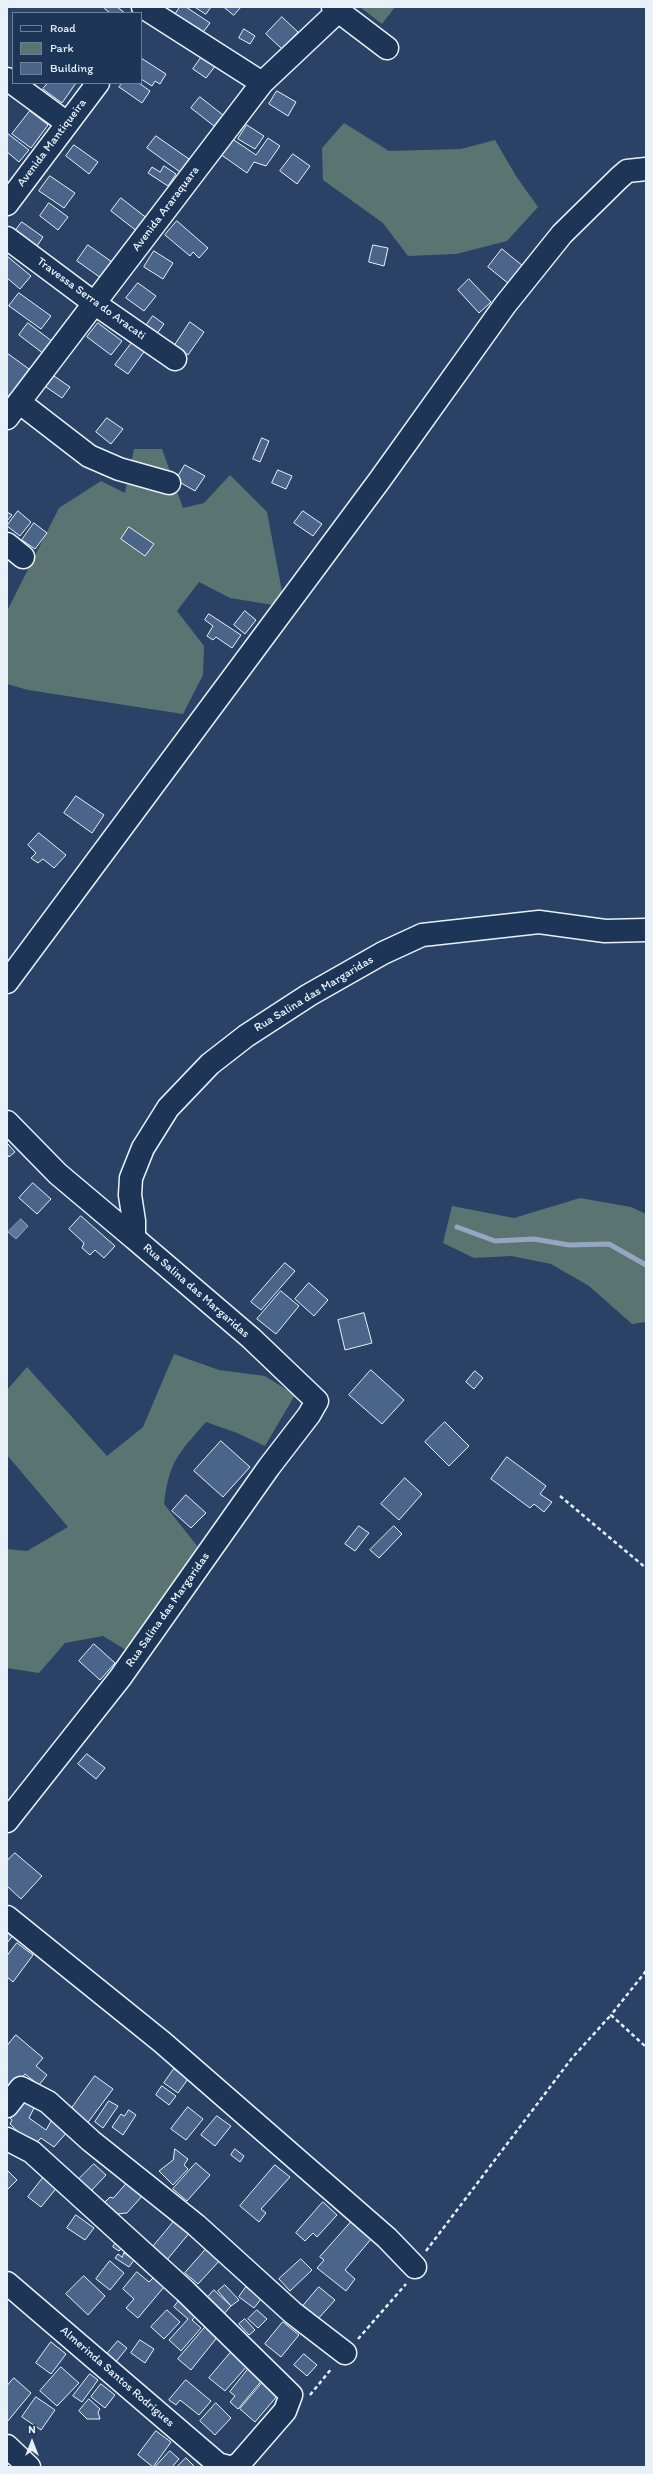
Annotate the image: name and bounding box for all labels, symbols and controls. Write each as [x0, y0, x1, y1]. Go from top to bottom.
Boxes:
legend [12, 12, 142, 84]
text: Road [50, 21, 76, 35]
text: Park [50, 41, 74, 55]
text: Building [50, 61, 93, 75]
street label: Avenida Mantiqueira [14, 96, 90, 190]
street label: Avenida Araraquara [129, 164, 203, 254]
street label: Travessa Serra do Aracati [34, 255, 148, 343]
street label: Rua Salina das Margaridas [252, 953, 376, 1035]
street label: Rua Salina das Margaridas [140, 1241, 252, 1341]
street label: Rua Salina das Margaridas [123, 1550, 213, 1670]
street label: Almerinda Santos Rodrigues [57, 2324, 177, 2430]
north arrow [12, 2422, 52, 2462]
text: N [28, 2423, 36, 2436]

